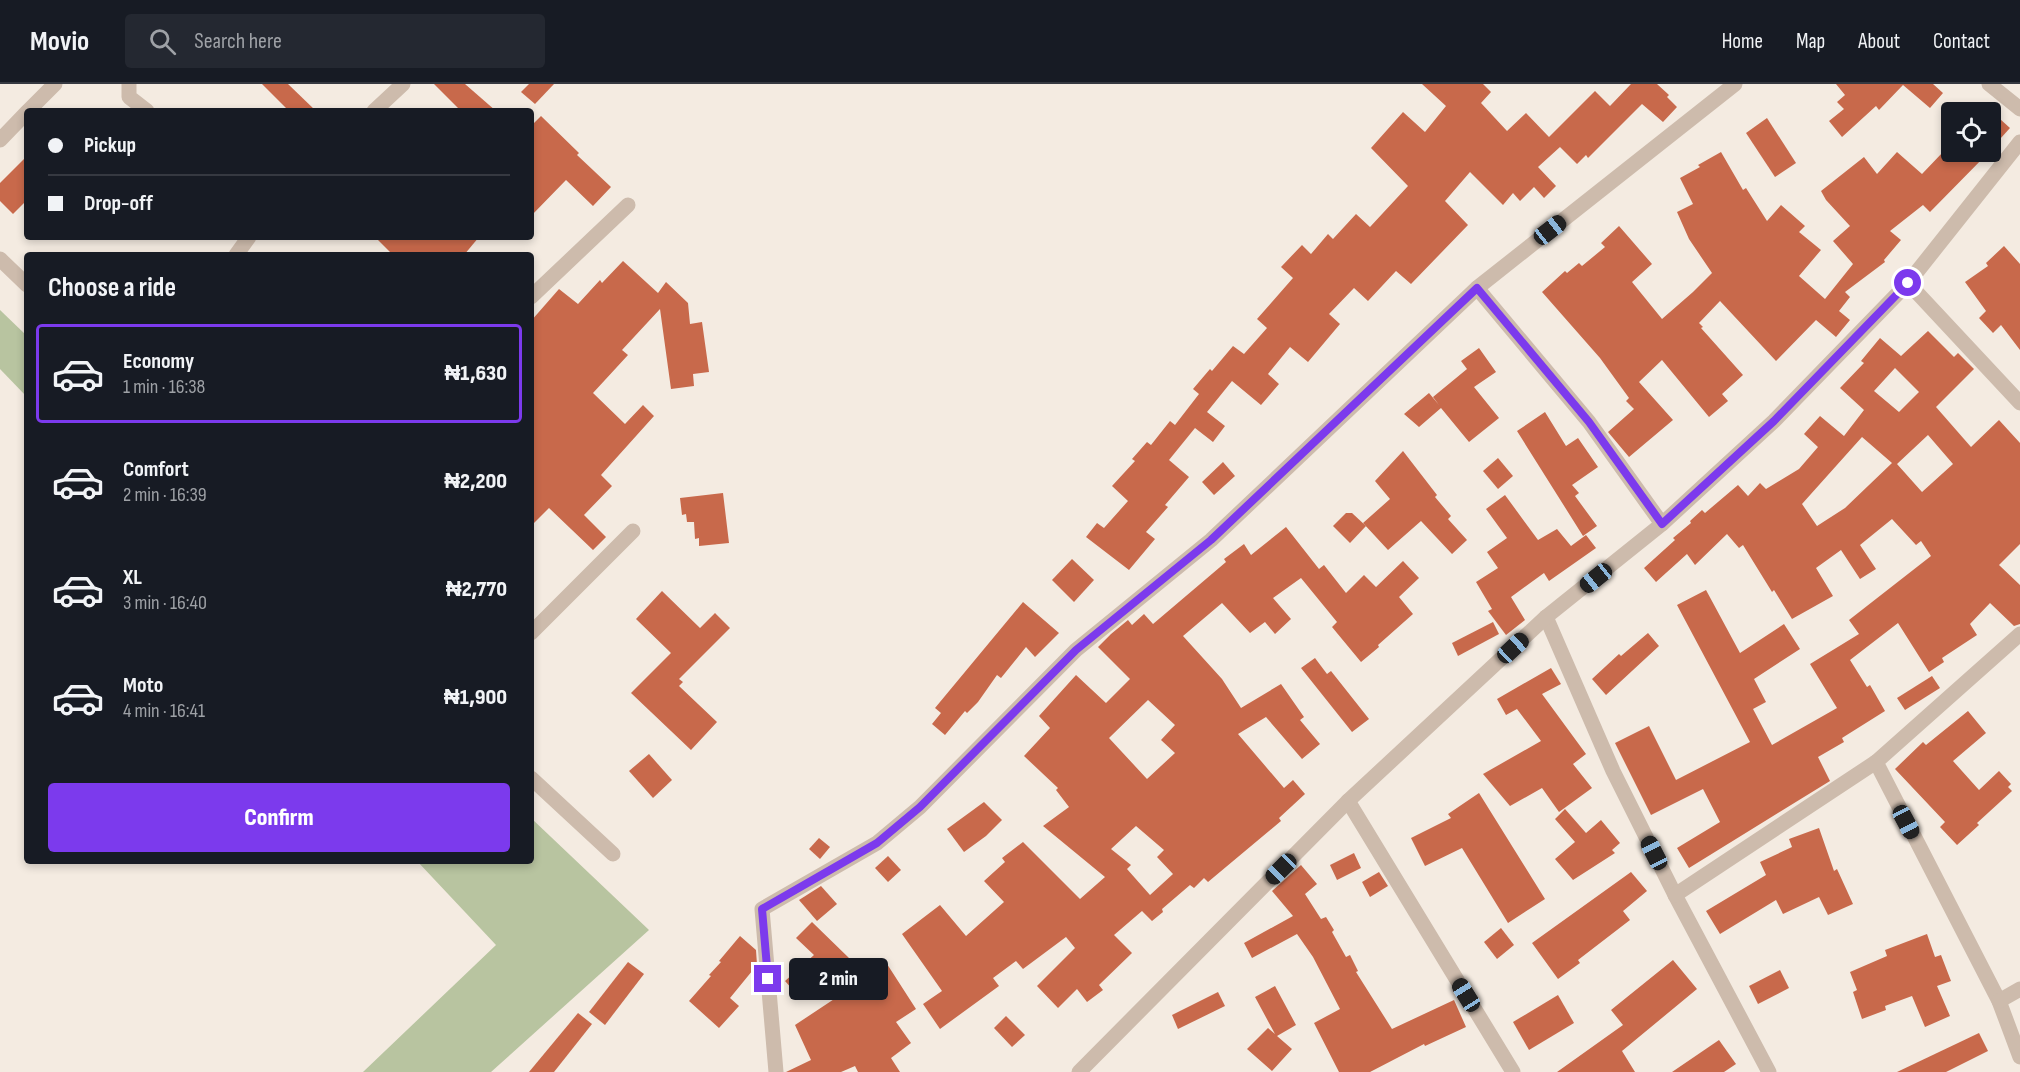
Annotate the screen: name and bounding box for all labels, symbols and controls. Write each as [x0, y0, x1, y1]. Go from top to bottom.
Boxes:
search box [125, 14, 545, 68]
text: Movio [30, 25, 89, 58]
icon: search [146, 25, 179, 58]
text: Search here [194, 28, 282, 55]
text: Home [1722, 29, 1763, 54]
text: Map [1796, 29, 1825, 54]
text: About [1858, 29, 1900, 54]
text: Contact [1933, 29, 1990, 54]
map controls [1941, 102, 2001, 162]
button: locate [1941, 102, 2001, 162]
text: Pickup [84, 132, 136, 159]
text: Drop-off [84, 190, 153, 217]
car [1530, 212, 1570, 248]
route start [1894, 269, 1921, 296]
text: Choose a ride [48, 272, 176, 304]
icon: car [51, 347, 105, 401]
text: Economy [123, 348, 194, 375]
text: ₦1,630 [444, 360, 507, 387]
text: 1 min · 16:38 [123, 375, 205, 399]
icon: car [51, 455, 105, 509]
text: Comfort [123, 456, 189, 483]
text: ₦2,200 [444, 468, 507, 495]
text: 2 min · 16:39 [123, 483, 207, 507]
car [1576, 560, 1616, 596]
icon: car [51, 563, 105, 617]
text: XL [123, 564, 142, 591]
text: ₦2,770 [446, 576, 507, 603]
text: 3 min · 16:40 [123, 591, 207, 615]
car [1494, 629, 1532, 667]
icon: car [51, 671, 105, 725]
text: Moto [123, 672, 163, 699]
text: ₦1,900 [444, 684, 507, 711]
text: 4 min · 16:41 [123, 699, 205, 723]
button: Confirm [48, 783, 510, 852]
car [1890, 802, 1922, 842]
car [1638, 833, 1670, 873]
car [1262, 850, 1300, 888]
callout: 2 min [789, 958, 888, 1000]
route end [754, 965, 781, 992]
text: 2 min [819, 967, 858, 991]
car [1449, 975, 1483, 1015]

